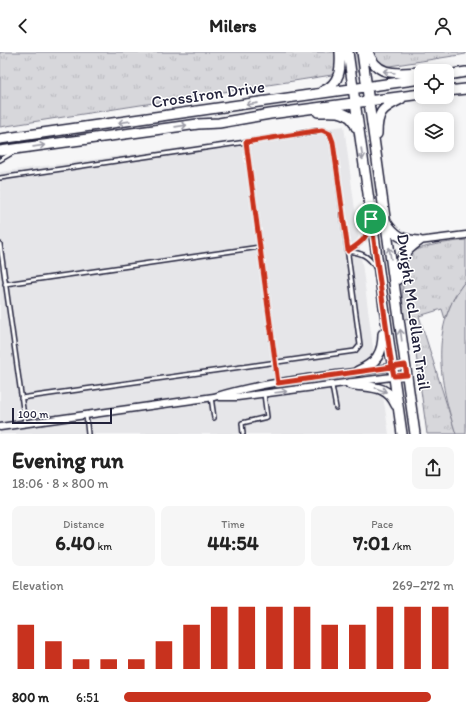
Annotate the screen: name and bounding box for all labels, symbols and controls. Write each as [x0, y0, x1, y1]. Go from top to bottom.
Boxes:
icon: back [12, 15, 34, 37]
text: Milers [209, 15, 257, 37]
icon: person [432, 15, 454, 37]
map controls [414, 64, 454, 152]
button: locate [414, 64, 454, 104]
one-way arrow [383, 67, 396, 75]
street label: CrossIron Drive [150, 76, 266, 112]
one-way arrow [246, 100, 259, 108]
button: layers [414, 112, 454, 152]
one-way arrow [118, 118, 131, 126]
one-way arrow [174, 122, 187, 130]
one-way arrow [32, 142, 45, 150]
one-way arrow [358, 147, 366, 160]
pin [354, 202, 388, 236]
icon: arrive [360, 208, 382, 230]
street label: Dwight McLellan Trail [393, 232, 435, 392]
one-way arrow [386, 247, 394, 260]
one-way arrow [397, 329, 405, 342]
one-way arrow [374, 386, 386, 394]
one-way arrow [274, 388, 287, 396]
scale bar [12, 406, 112, 425]
text: 100 m [18, 408, 48, 421]
text: Evening run [12, 447, 124, 474]
button: share [412, 447, 454, 489]
text: 18:06 · 8 × 800 m [12, 476, 109, 491]
text: Distance [63, 518, 104, 531]
text: Time [221, 518, 245, 531]
text: Pace [371, 518, 393, 531]
text: 6.40 [55, 531, 95, 555]
text: 44:54 [207, 531, 259, 555]
text: 7:01 [353, 531, 390, 555]
text: km [95, 540, 112, 553]
text: /km [390, 540, 411, 553]
text: Elevation [12, 578, 64, 593]
text: 269–272 m [392, 578, 454, 593]
text: 800 m [12, 690, 49, 705]
text: 6:51 [76, 690, 99, 705]

